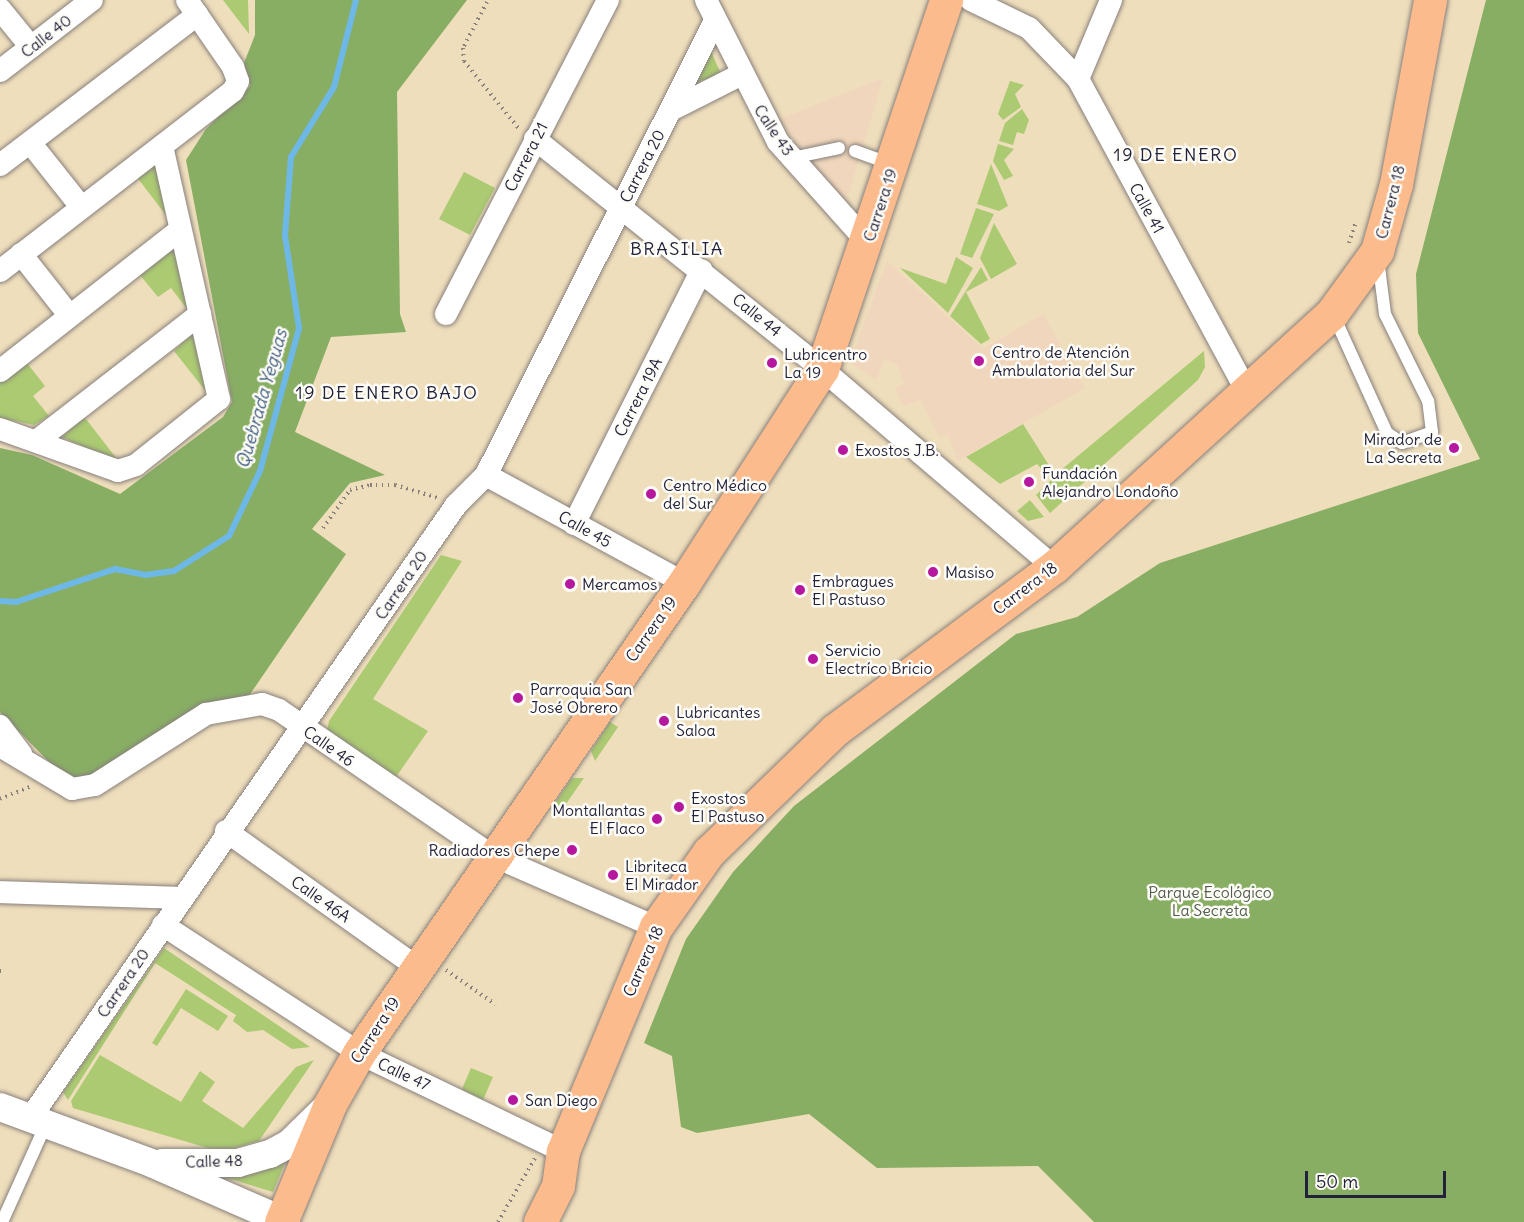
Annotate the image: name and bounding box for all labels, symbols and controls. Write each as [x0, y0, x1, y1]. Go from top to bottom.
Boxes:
street label: Calle 40 [17, 10, 75, 62]
street label: Calle 43 [750, 101, 798, 159]
street label: Carrera 21 [500, 119, 552, 195]
street label: Carrera 20 [615, 126, 669, 206]
district label: 19 DE ENERO [1114, 144, 1238, 166]
street label: Carrera 18 [1372, 163, 1408, 241]
street label: Carrera 19 [859, 166, 901, 244]
street label: Calle 41 [1125, 179, 1169, 237]
district label: BRASILIA [630, 238, 724, 260]
street label: Calle 44 [729, 289, 785, 341]
water label: Quebrada Yeguas [232, 327, 292, 471]
place label: Centro de Atención Ambulatoria del Sur [992, 342, 1135, 380]
place label: Lubricentro La 19 [784, 344, 867, 382]
marker: Centro de Atención Ambulatoria del Sur [970, 352, 988, 370]
street label: Carrera 19A [610, 354, 666, 440]
marker: Lubricentro La 19 [765, 356, 779, 370]
district label: 19 DE ENERO BAJO [295, 382, 479, 404]
place label: Mirador de La Secreta [1363, 429, 1442, 467]
place label: Exostos J.B. [855, 440, 939, 460]
marker: Mirador de La Secreta [1447, 441, 1461, 455]
marker: Exostos J.B. [836, 443, 850, 457]
place label: Fundación Alejandro Londoño [1042, 463, 1178, 501]
marker: Fundación Alejandro Londoño [1020, 473, 1038, 491]
place label: Centro Médico del Sur [663, 475, 767, 513]
marker: Centro Médico del Sur [644, 487, 658, 501]
street label: Calle 45 [555, 507, 615, 551]
street label: Carrera 20 [371, 547, 431, 623]
street label: Carrera 18 [989, 558, 1061, 618]
place label: Masiso [945, 562, 994, 582]
marker: Masiso [926, 565, 940, 579]
place label: Embragues El Pastuso [812, 571, 894, 609]
place label: Mercamos [582, 574, 657, 594]
marker: Mercamos [563, 577, 577, 591]
marker: Embragues El Pastuso [793, 583, 807, 597]
street label: Carrera 19 [621, 593, 681, 665]
place label: Servicio Electríco Bricio [825, 640, 932, 678]
marker: Servicio Electríco Bricio [806, 652, 820, 666]
place label: Parroquia San José Obrero [530, 679, 632, 717]
marker: Parroquia San José Obrero [511, 691, 525, 705]
place label: Lubricantes Saloa [676, 702, 760, 740]
marker: Lubricantes Saloa [657, 714, 671, 728]
street label: Calle 46 [300, 722, 358, 770]
place label: Exostos El Pastuso [691, 788, 764, 826]
place label: Montallantas El Flaco [552, 800, 645, 838]
marker: Exostos El Pastuso [672, 800, 686, 814]
marker: Montallantas El Flaco [650, 812, 664, 826]
place label: Radiadores Chepe [428, 840, 560, 860]
marker: Radiadores Chepe [565, 843, 579, 857]
place label: Libriteca El Mirador [625, 856, 699, 894]
marker: Libriteca El Mirador [606, 868, 620, 882]
street label: Calle 46A [288, 872, 354, 926]
park label: Parque Ecológico La Secreta [1148, 882, 1272, 920]
street label: Carrera 18 [619, 923, 667, 999]
street label: Carrera 20 [93, 945, 153, 1021]
street label: Carrera 19 [346, 993, 404, 1067]
street label: Calle 47 [375, 1053, 433, 1095]
place label: San Diego [525, 1090, 598, 1110]
marker: San Diego [506, 1093, 520, 1107]
street label: Calle 48 [185, 1150, 243, 1172]
scale bar [1308, 1159, 1449, 1197]
text: 50 m [1316, 1170, 1358, 1193]

